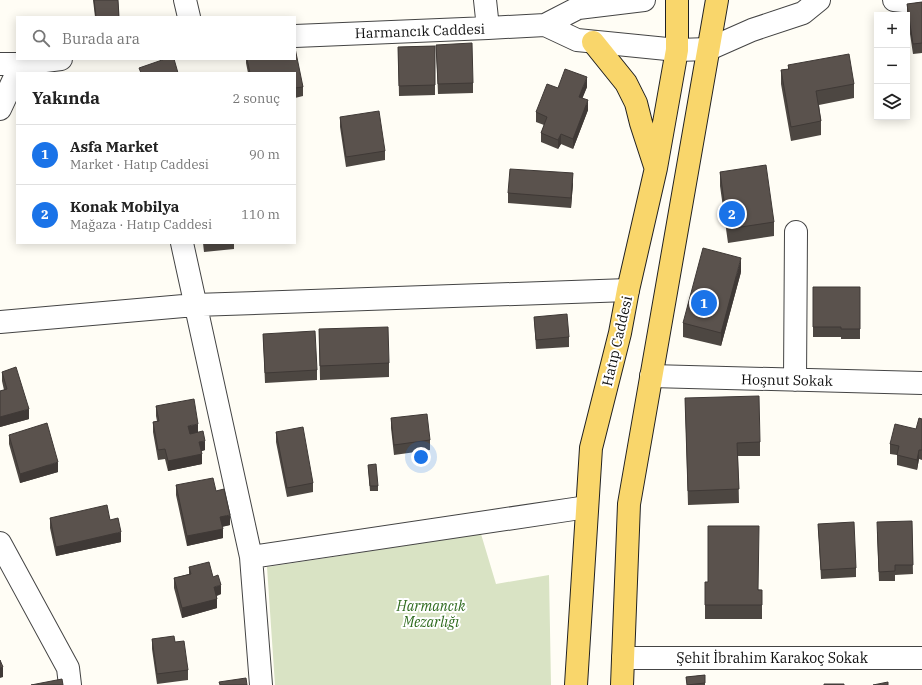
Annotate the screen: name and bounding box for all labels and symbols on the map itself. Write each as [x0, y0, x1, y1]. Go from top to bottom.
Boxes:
street label: Harmancık Caddesi [355, 20, 485, 42]
pin: 2 [719, 199, 745, 229]
pin: 1 [691, 288, 717, 318]
street label: Hatıp Caddesi [598, 294, 636, 388]
street label: Hoşnut Sokak [741, 370, 834, 390]
your location [411, 447, 431, 467]
park label: Harmancık Mezarlığı [396, 597, 466, 631]
street label: Şehit İbrahim Karakoç Sokak [676, 649, 869, 667]

